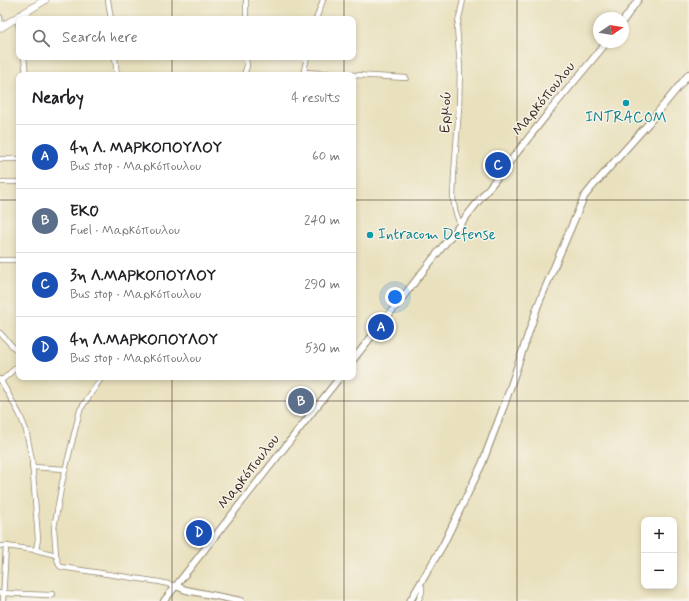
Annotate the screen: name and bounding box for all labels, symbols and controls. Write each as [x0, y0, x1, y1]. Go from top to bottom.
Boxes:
north arrow [593, 12, 629, 48]
search box [16, 16, 356, 60]
icon: search [30, 27, 52, 49]
text: Search here [62, 28, 138, 48]
street label: Μαρκόπουλου [508, 57, 580, 140]
text: Nearby [32, 87, 84, 109]
text: 4 results [291, 90, 340, 107]
street label: Ερμού [435, 91, 457, 133]
marker: INTRACOM [621, 98, 631, 108]
place label: INTRACOM [585, 108, 667, 128]
text: 4η Λ. ΜΑΡΚΟΠΟΥΛΟΥ [70, 138, 222, 158]
text: A [41, 148, 49, 165]
text: 60 m [312, 148, 340, 165]
pin: C [485, 150, 511, 180]
text: Bus stop · Μαρκόπουλου [70, 158, 201, 175]
text: EKO [70, 202, 99, 222]
text: B [41, 212, 49, 229]
text: 240 m [304, 212, 340, 229]
text: Fuel · Μαρκόπουλου [70, 222, 180, 239]
place label: Intracom Defense [378, 225, 496, 245]
marker: Intracom Defense [365, 230, 375, 240]
text: 3η Λ.ΜΑΡΚΟΠΟΥΛΟΥ [70, 266, 216, 286]
text: C [40, 276, 50, 293]
text: 290 m [304, 276, 340, 293]
text: Bus stop · Μαρκόπουλου [70, 286, 201, 303]
your location [385, 287, 405, 307]
pin: A [368, 312, 394, 342]
text: 4η Λ.ΜΑΡΚΟΠΟΥΛΟΥ [70, 330, 218, 350]
text: D [41, 340, 49, 357]
text: 530 m [305, 340, 340, 357]
text: Bus stop · Μαρκόπουλου [70, 350, 201, 367]
pin: B [288, 386, 314, 416]
street label: Μαρκόπουλου [213, 430, 285, 514]
map controls [641, 517, 677, 589]
button: + [641, 517, 677, 553]
pin: D [186, 518, 212, 548]
button: − [641, 553, 677, 589]

